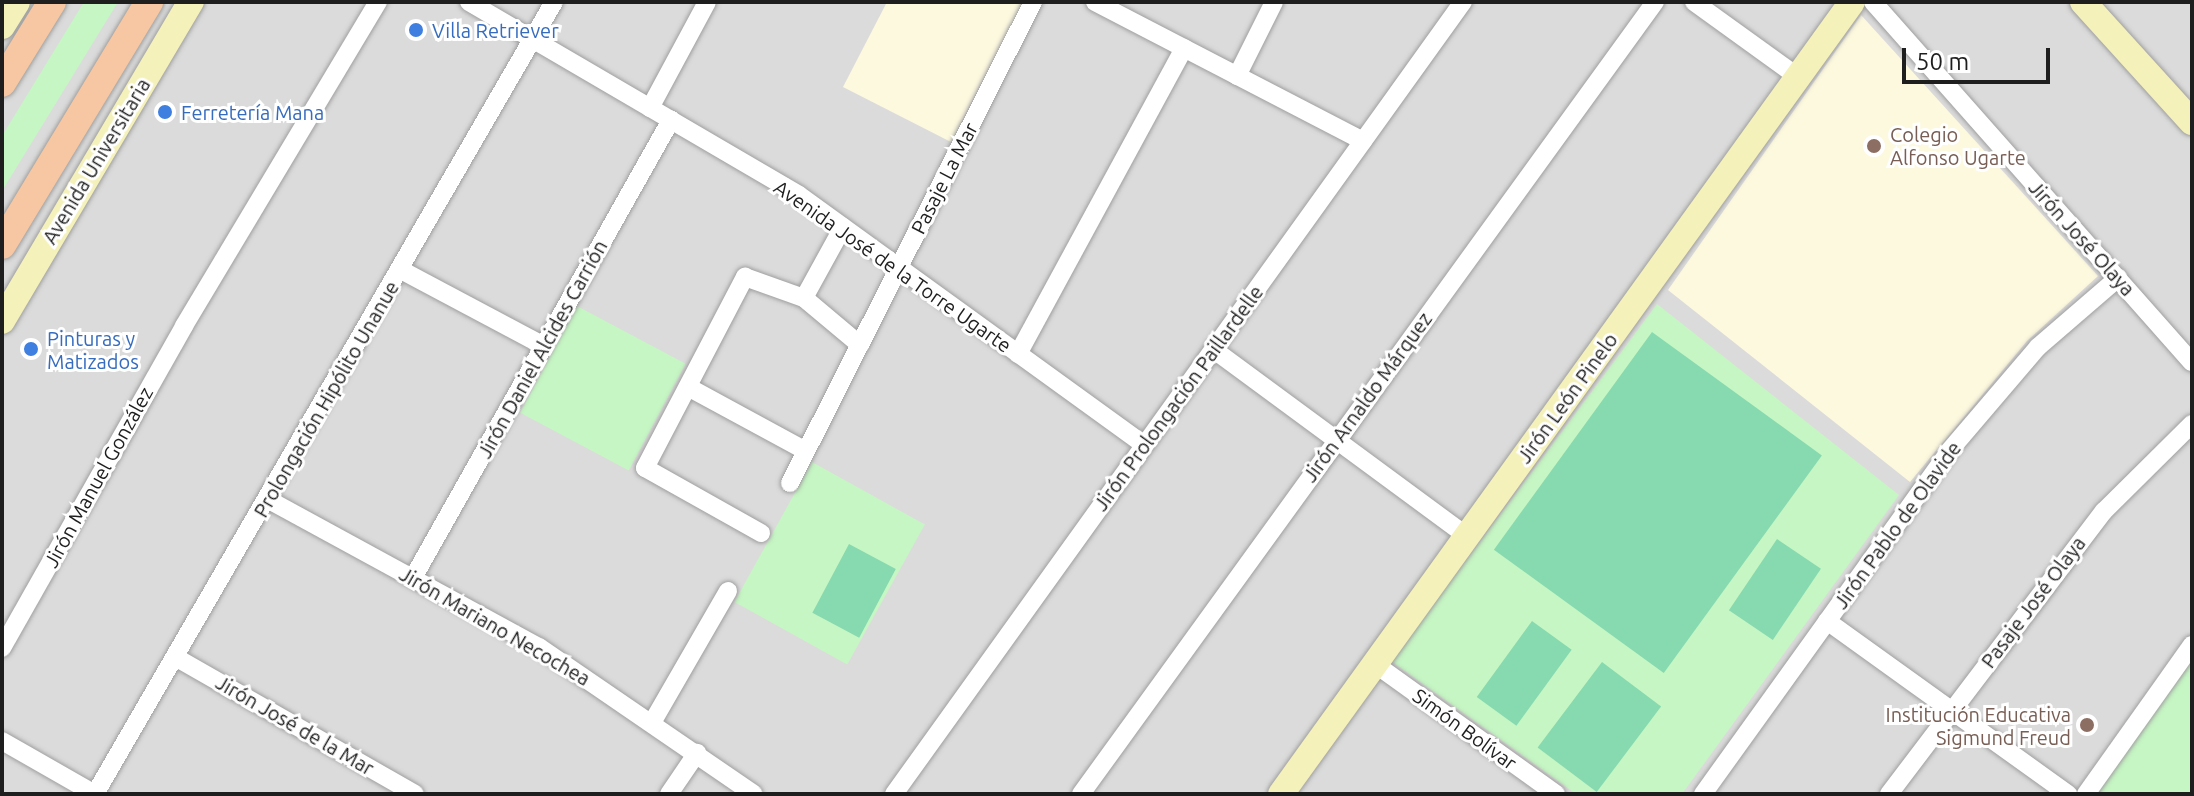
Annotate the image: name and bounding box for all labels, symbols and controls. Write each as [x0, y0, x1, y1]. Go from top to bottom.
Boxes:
place label: Villa Retriever [432, 18, 559, 42]
marker: Villa Retriever [407, 21, 425, 39]
scale bar [1906, 32, 2054, 82]
text: 50 m [1916, 48, 1969, 75]
street label: Avenida Universitaria [37, 74, 155, 248]
place label: Ferretería Mana [181, 100, 324, 124]
marker: Ferretería Mana [156, 103, 174, 121]
street label: Pasaje La Mar [906, 118, 982, 238]
place label: Colegio Alfonso Ugarte [1890, 122, 2026, 169]
marker: Colegio Alfonso Ugarte [1865, 137, 1883, 155]
street label: Avenida José de la Torre Ugarte [770, 175, 1016, 357]
street label: Jirón José Olaya [2024, 175, 2140, 301]
street label: Jirón Daniel Alcides Carrión [472, 236, 612, 462]
street label: Prolongación Hipólito Unanue [248, 277, 404, 521]
street label: Jirón Prolongación Paillardelle [1088, 281, 1268, 515]
street label: Jirón Arnaldo Márquez [1297, 307, 1437, 487]
place label: Pinturas y Matizados [47, 326, 139, 373]
street label: Jirón León Pinelo [1512, 328, 1622, 468]
marker: Pinturas y Matizados [22, 340, 40, 358]
street label: Jirón Manuel González [38, 383, 158, 571]
street label: Jirón Pablo de Olavide [1828, 437, 1966, 613]
street label: Pasaje José Olaya [1976, 532, 2090, 672]
street label: Jirón Mariano Necochea [395, 562, 595, 690]
street label: Jirón José de la Mar [212, 670, 378, 780]
street label: Simón Bolívar [1408, 683, 1522, 775]
place label: Institución Educativa Sigmund Freud [1886, 702, 2071, 749]
marker: Institución Educativa Sigmund Freud [2078, 716, 2096, 734]

